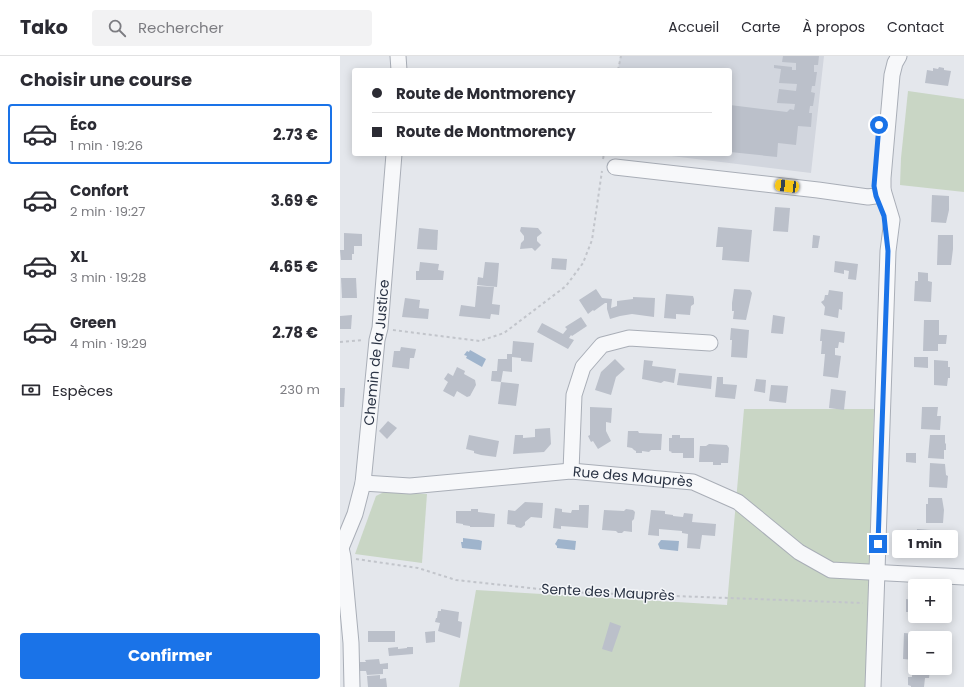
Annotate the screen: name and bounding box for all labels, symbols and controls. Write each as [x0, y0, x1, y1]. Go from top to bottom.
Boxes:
search box [92, 10, 372, 46]
text: Tako [20, 14, 68, 41]
icon: search [106, 17, 128, 39]
text: Rechercher [138, 17, 224, 38]
text: Accueil [668, 17, 719, 37]
text: Carte [741, 17, 781, 37]
text: À propos [803, 17, 865, 37]
text: Contact [887, 17, 944, 37]
text: Choisir une course [20, 67, 192, 92]
text: Route de Montmorency [396, 83, 576, 104]
text: Éco [70, 114, 97, 135]
icon: car [22, 116, 58, 152]
route start [870, 116, 888, 134]
text: Route de Montmorency [396, 121, 576, 142]
text: 2.73 € [273, 124, 318, 145]
text: 1 min · 19:26 [70, 136, 143, 155]
car [774, 179, 800, 193]
text: Confort [70, 180, 129, 201]
icon: car [22, 182, 58, 218]
text: 3.69 € [271, 190, 318, 211]
text: 2 min · 19:27 [70, 202, 145, 221]
text: XL [70, 246, 88, 267]
icon: car [22, 248, 58, 284]
text: 4.65 € [269, 256, 318, 277]
text: 3 min · 19:28 [70, 268, 147, 287]
street label: Chemin de la Justice [359, 278, 394, 427]
text: Green [70, 312, 116, 333]
icon: car [22, 314, 58, 350]
text: 2.78 € [272, 322, 318, 343]
text: 4 min · 19:29 [70, 334, 147, 353]
icon: cash [20, 379, 42, 401]
text: Espèces [52, 380, 113, 401]
text: 230 m [280, 380, 320, 399]
street label: Rue des Mauprès [572, 461, 694, 492]
callout: 1 min [892, 530, 958, 558]
text: 1 min [908, 534, 942, 553]
route end [869, 535, 887, 553]
street label: Sente des Mauprès [541, 579, 675, 605]
map controls [908, 579, 952, 675]
button: + [908, 579, 952, 623]
button: − [908, 631, 952, 675]
button: Confirmer [20, 633, 320, 679]

